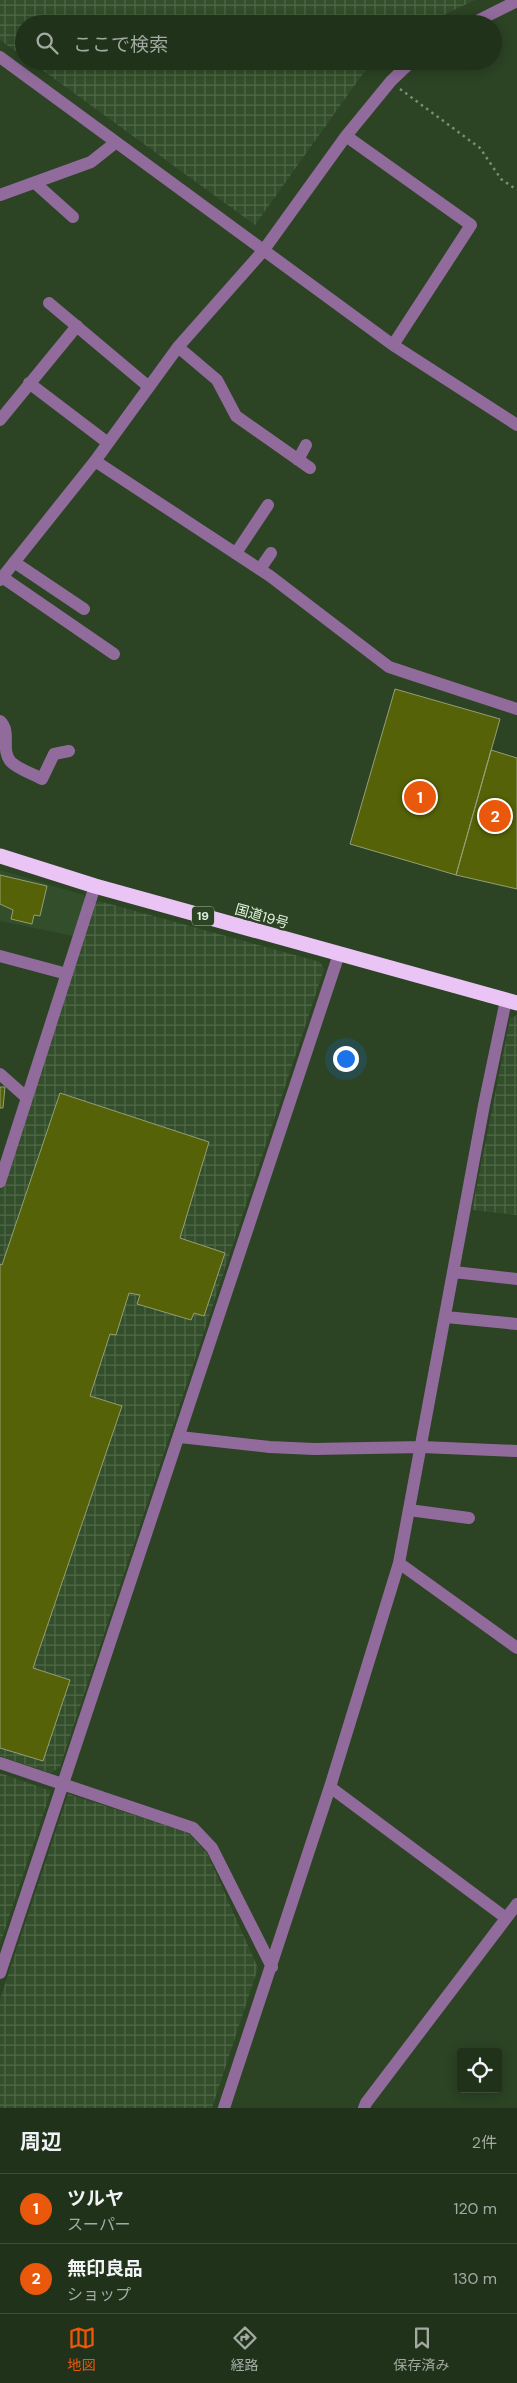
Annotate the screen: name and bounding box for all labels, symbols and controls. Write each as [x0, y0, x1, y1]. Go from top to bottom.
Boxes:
search box [15, 15, 502, 70]
icon: search [33, 29, 61, 57]
text: ここで検索 [73, 32, 168, 57]
pin: 1 [404, 778, 436, 816]
pin: 2 [479, 797, 511, 835]
street label: 国道19号 [233, 900, 291, 932]
road number: 19 [192, 906, 214, 926]
your location [333, 1046, 359, 1072]
map controls [457, 2048, 502, 2093]
button: locate [457, 2048, 502, 2093]
text: 周辺 [20, 2128, 62, 2156]
text: 2件 [472, 2132, 497, 2153]
text: ツルヤ [67, 2186, 124, 2211]
text: 1 [33, 2198, 39, 2219]
text: 120 m [453, 2198, 497, 2219]
text: スーパー [67, 2214, 131, 2235]
text: 無印良品 [67, 2256, 143, 2281]
text: 2 [31, 2268, 41, 2289]
text: 130 m [453, 2268, 497, 2289]
text: ショップ [67, 2284, 131, 2305]
tab: 地図 [68, 2324, 96, 2374]
tab: 経路 [231, 2324, 259, 2374]
tab: 保存済み [394, 2324, 450, 2374]

